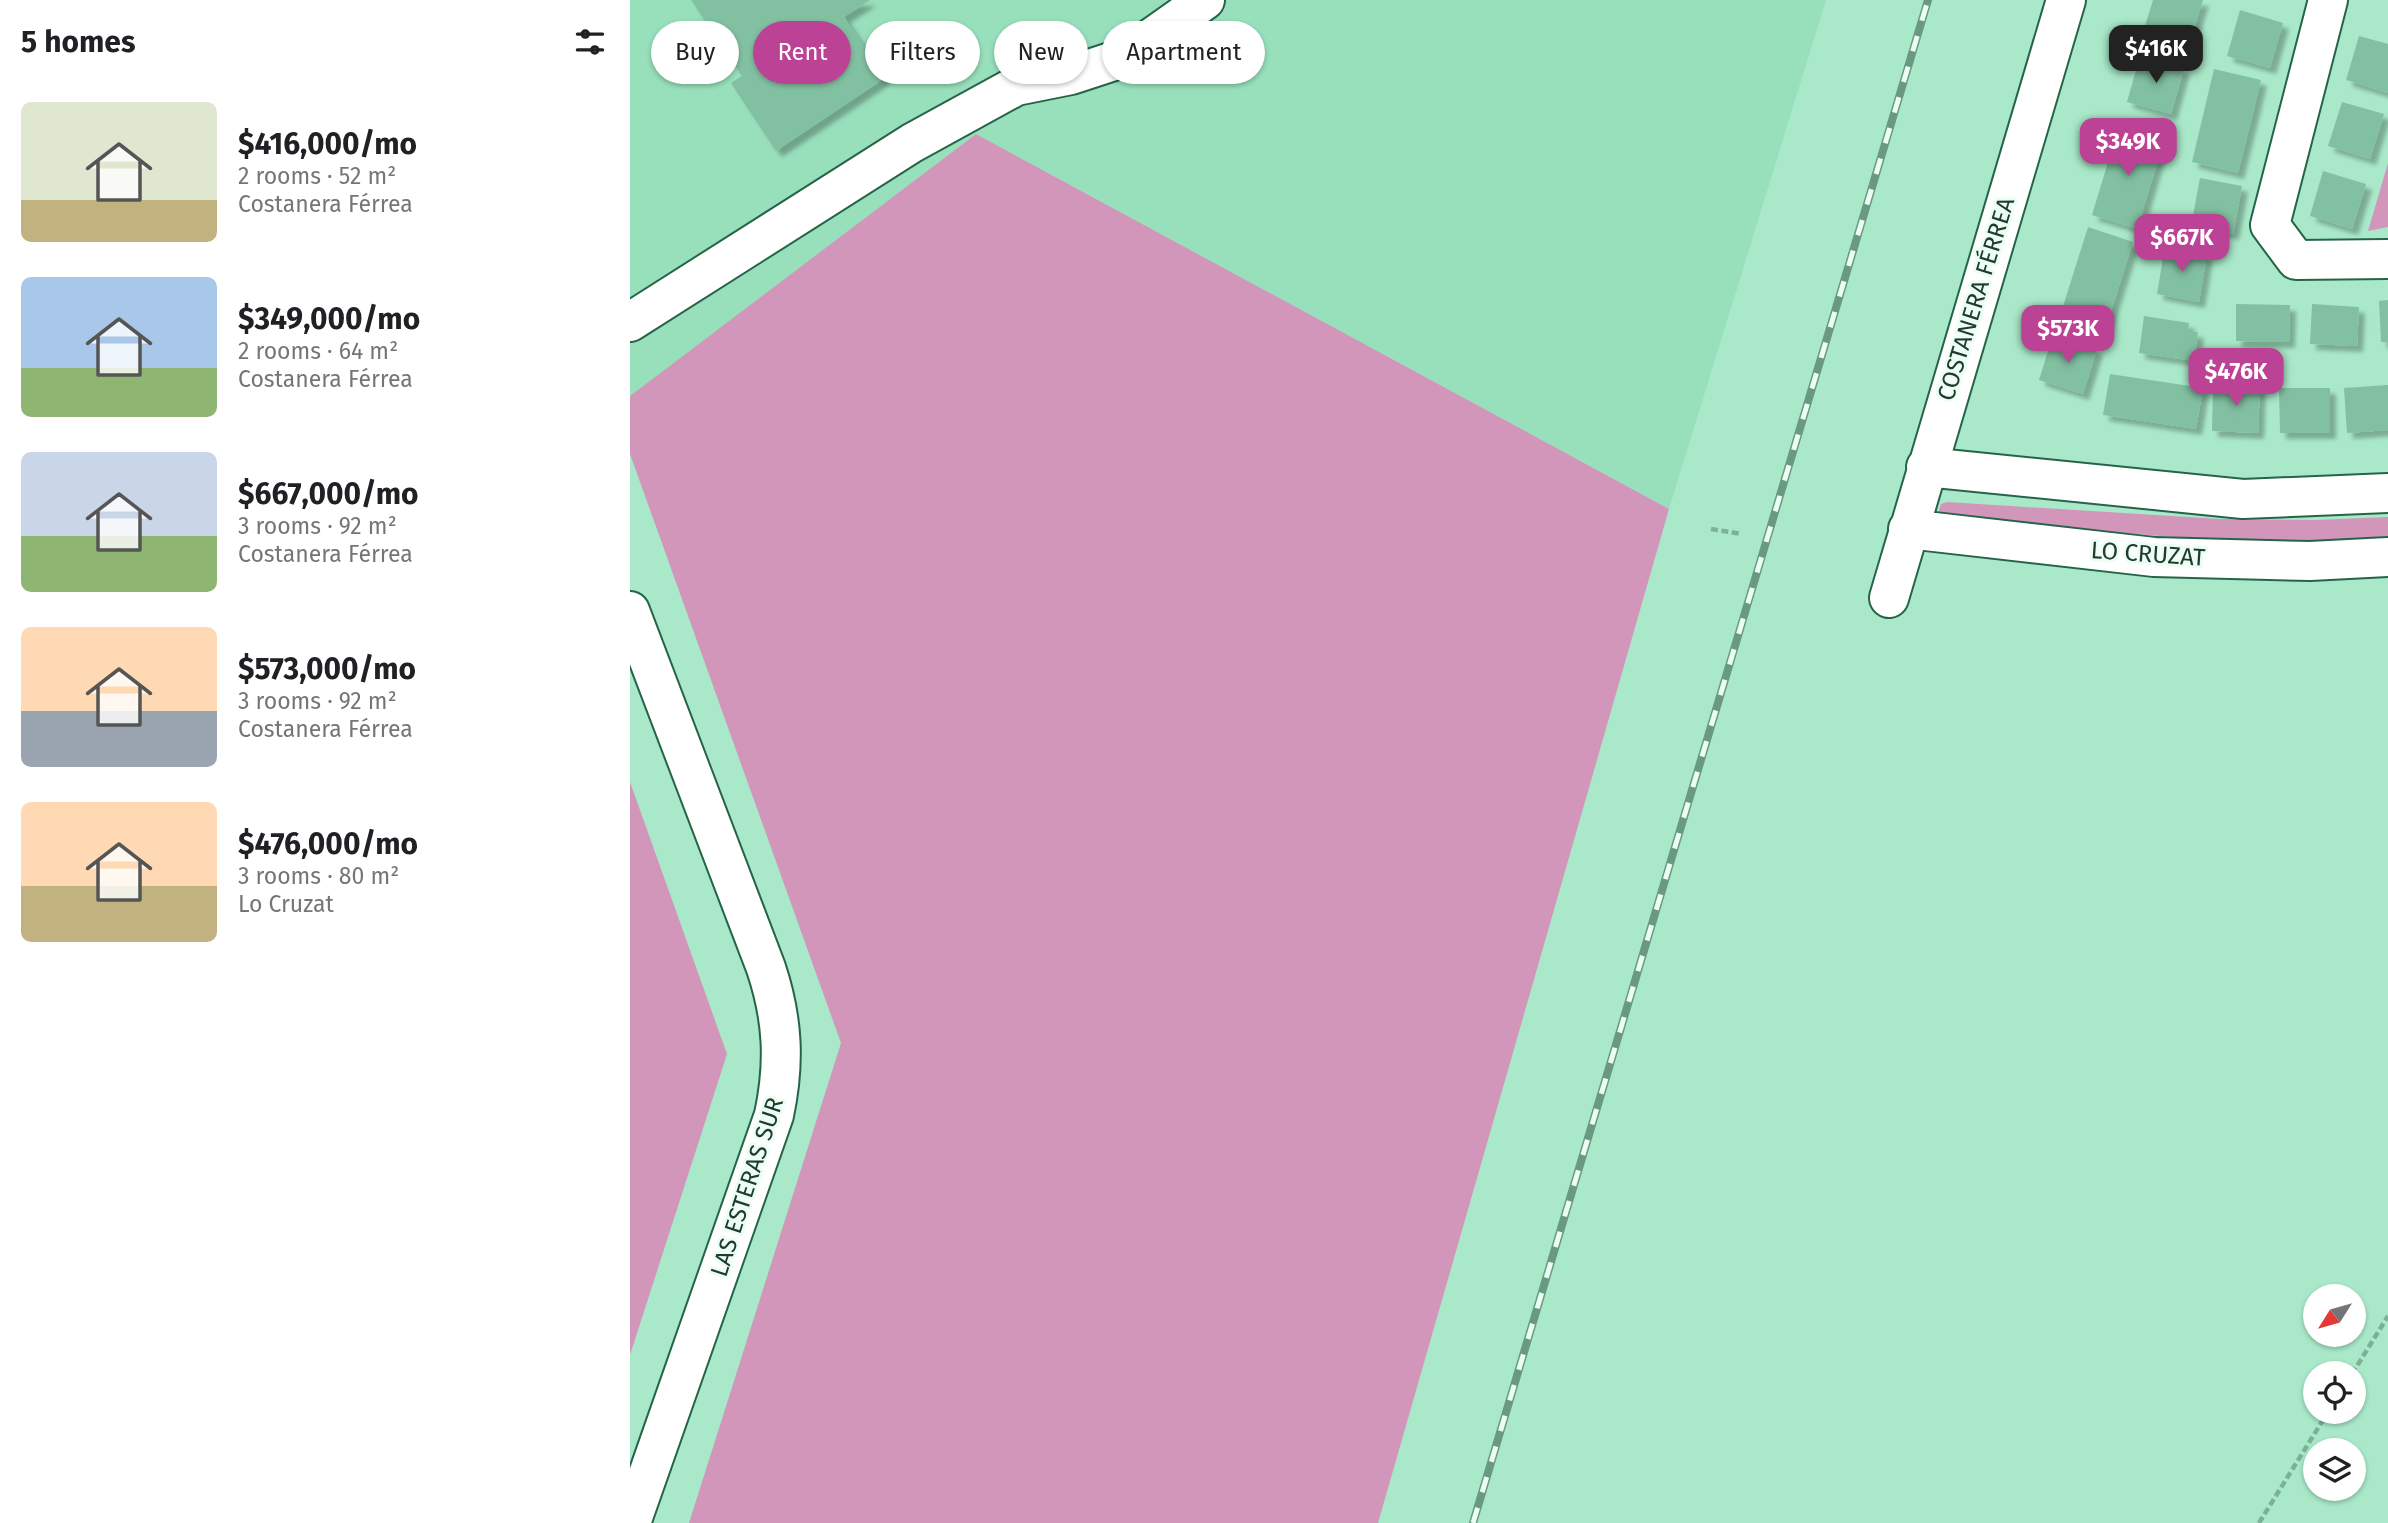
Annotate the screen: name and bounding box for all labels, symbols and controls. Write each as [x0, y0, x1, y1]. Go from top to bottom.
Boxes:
chip: Buy [651, 21, 739, 84]
chip: Rent [753, 21, 851, 84]
chip: Filters [865, 21, 980, 84]
chip: New [994, 21, 1088, 84]
chip: Apartment [1102, 21, 1265, 84]
icon: filters [571, 23, 609, 61]
text: 5 homes [21, 24, 135, 60]
pin: $416K [2107, 25, 2205, 85]
text: $416K [2125, 34, 2187, 62]
pin: $349K [2079, 118, 2177, 178]
text: $416,000/mo [238, 126, 417, 162]
text: $349K [2096, 127, 2160, 155]
icon: home [77, 130, 161, 214]
text: 2 rooms · 52 m² [238, 162, 396, 190]
text: Costanera Férrea [238, 190, 413, 218]
street label: COSTANERA FÉRREA [1931, 193, 2020, 404]
pin: $667K [2133, 215, 2231, 274]
text: $667K [2150, 223, 2214, 251]
text: $349,000/mo [238, 301, 420, 337]
icon: home [77, 305, 161, 389]
pin: $573K [2019, 306, 2117, 365]
text: $573K [2037, 314, 2099, 342]
text: 2 rooms · 64 m² [238, 337, 398, 365]
pin: $476K [2187, 348, 2285, 408]
text: $476K [2205, 357, 2267, 385]
text: Costanera Férrea [238, 365, 413, 393]
text: $667,000/mo [238, 476, 419, 512]
icon: home [77, 480, 161, 564]
text: 3 rooms · 92 m² [238, 512, 397, 540]
street label: LO CRUZAT [2090, 536, 2207, 572]
text: Costanera Férrea [238, 540, 413, 568]
text: $573,000/mo [238, 651, 416, 687]
icon: home [77, 655, 161, 739]
text: 3 rooms · 92 m² [238, 687, 397, 715]
text: Costanera Férrea [238, 715, 413, 743]
text: $476,000/mo [238, 826, 418, 862]
icon: home [77, 830, 161, 914]
text: 3 rooms · 80 m² [238, 862, 399, 890]
text: Lo Cruzat [238, 890, 334, 918]
street label: LAS ESTERAS SUR [705, 1094, 789, 1280]
north arrow [2303, 1284, 2366, 1348]
map controls [2303, 1284, 2366, 1501]
button: locate [2303, 1361, 2366, 1424]
button: layers [2303, 1438, 2366, 1501]

